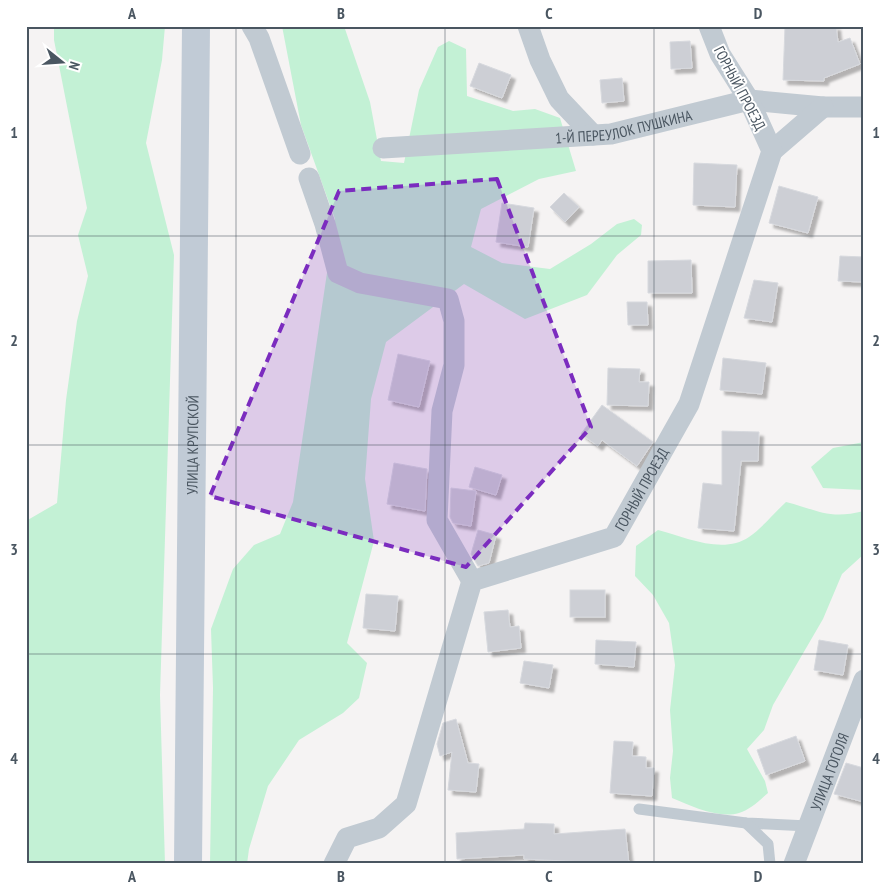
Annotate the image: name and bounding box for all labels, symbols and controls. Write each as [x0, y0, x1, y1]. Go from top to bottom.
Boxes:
text: A [127, 3, 137, 23]
text: B [337, 3, 345, 23]
text: C [545, 3, 553, 23]
text: D [754, 3, 763, 23]
north arrow [38, 38, 88, 88]
street label: ГОРНЫЙ ПРОЕЗД [710, 43, 770, 133]
text: N [65, 60, 84, 72]
street label: 1-Й ПЕРЕУЛОК ПУШКИНА [555, 105, 695, 147]
text: 1 [10, 122, 18, 142]
text: 1 [872, 122, 880, 142]
text: 2 [10, 330, 18, 350]
text: 2 [872, 330, 880, 350]
street label: УЛИЦА КРУПСКОЙ [182, 395, 202, 495]
street label: ГОРНЫЙ ПРОЕЗД [610, 444, 672, 534]
text: 3 [10, 539, 18, 559]
text: 3 [872, 539, 880, 559]
street label: УЛИЦА ГОГОЛЯ [806, 730, 853, 813]
text: 4 [10, 748, 18, 768]
text: 4 [872, 748, 880, 768]
text: A [127, 866, 137, 886]
text: B [337, 866, 345, 886]
text: C [545, 866, 553, 886]
text: D [754, 866, 763, 886]

